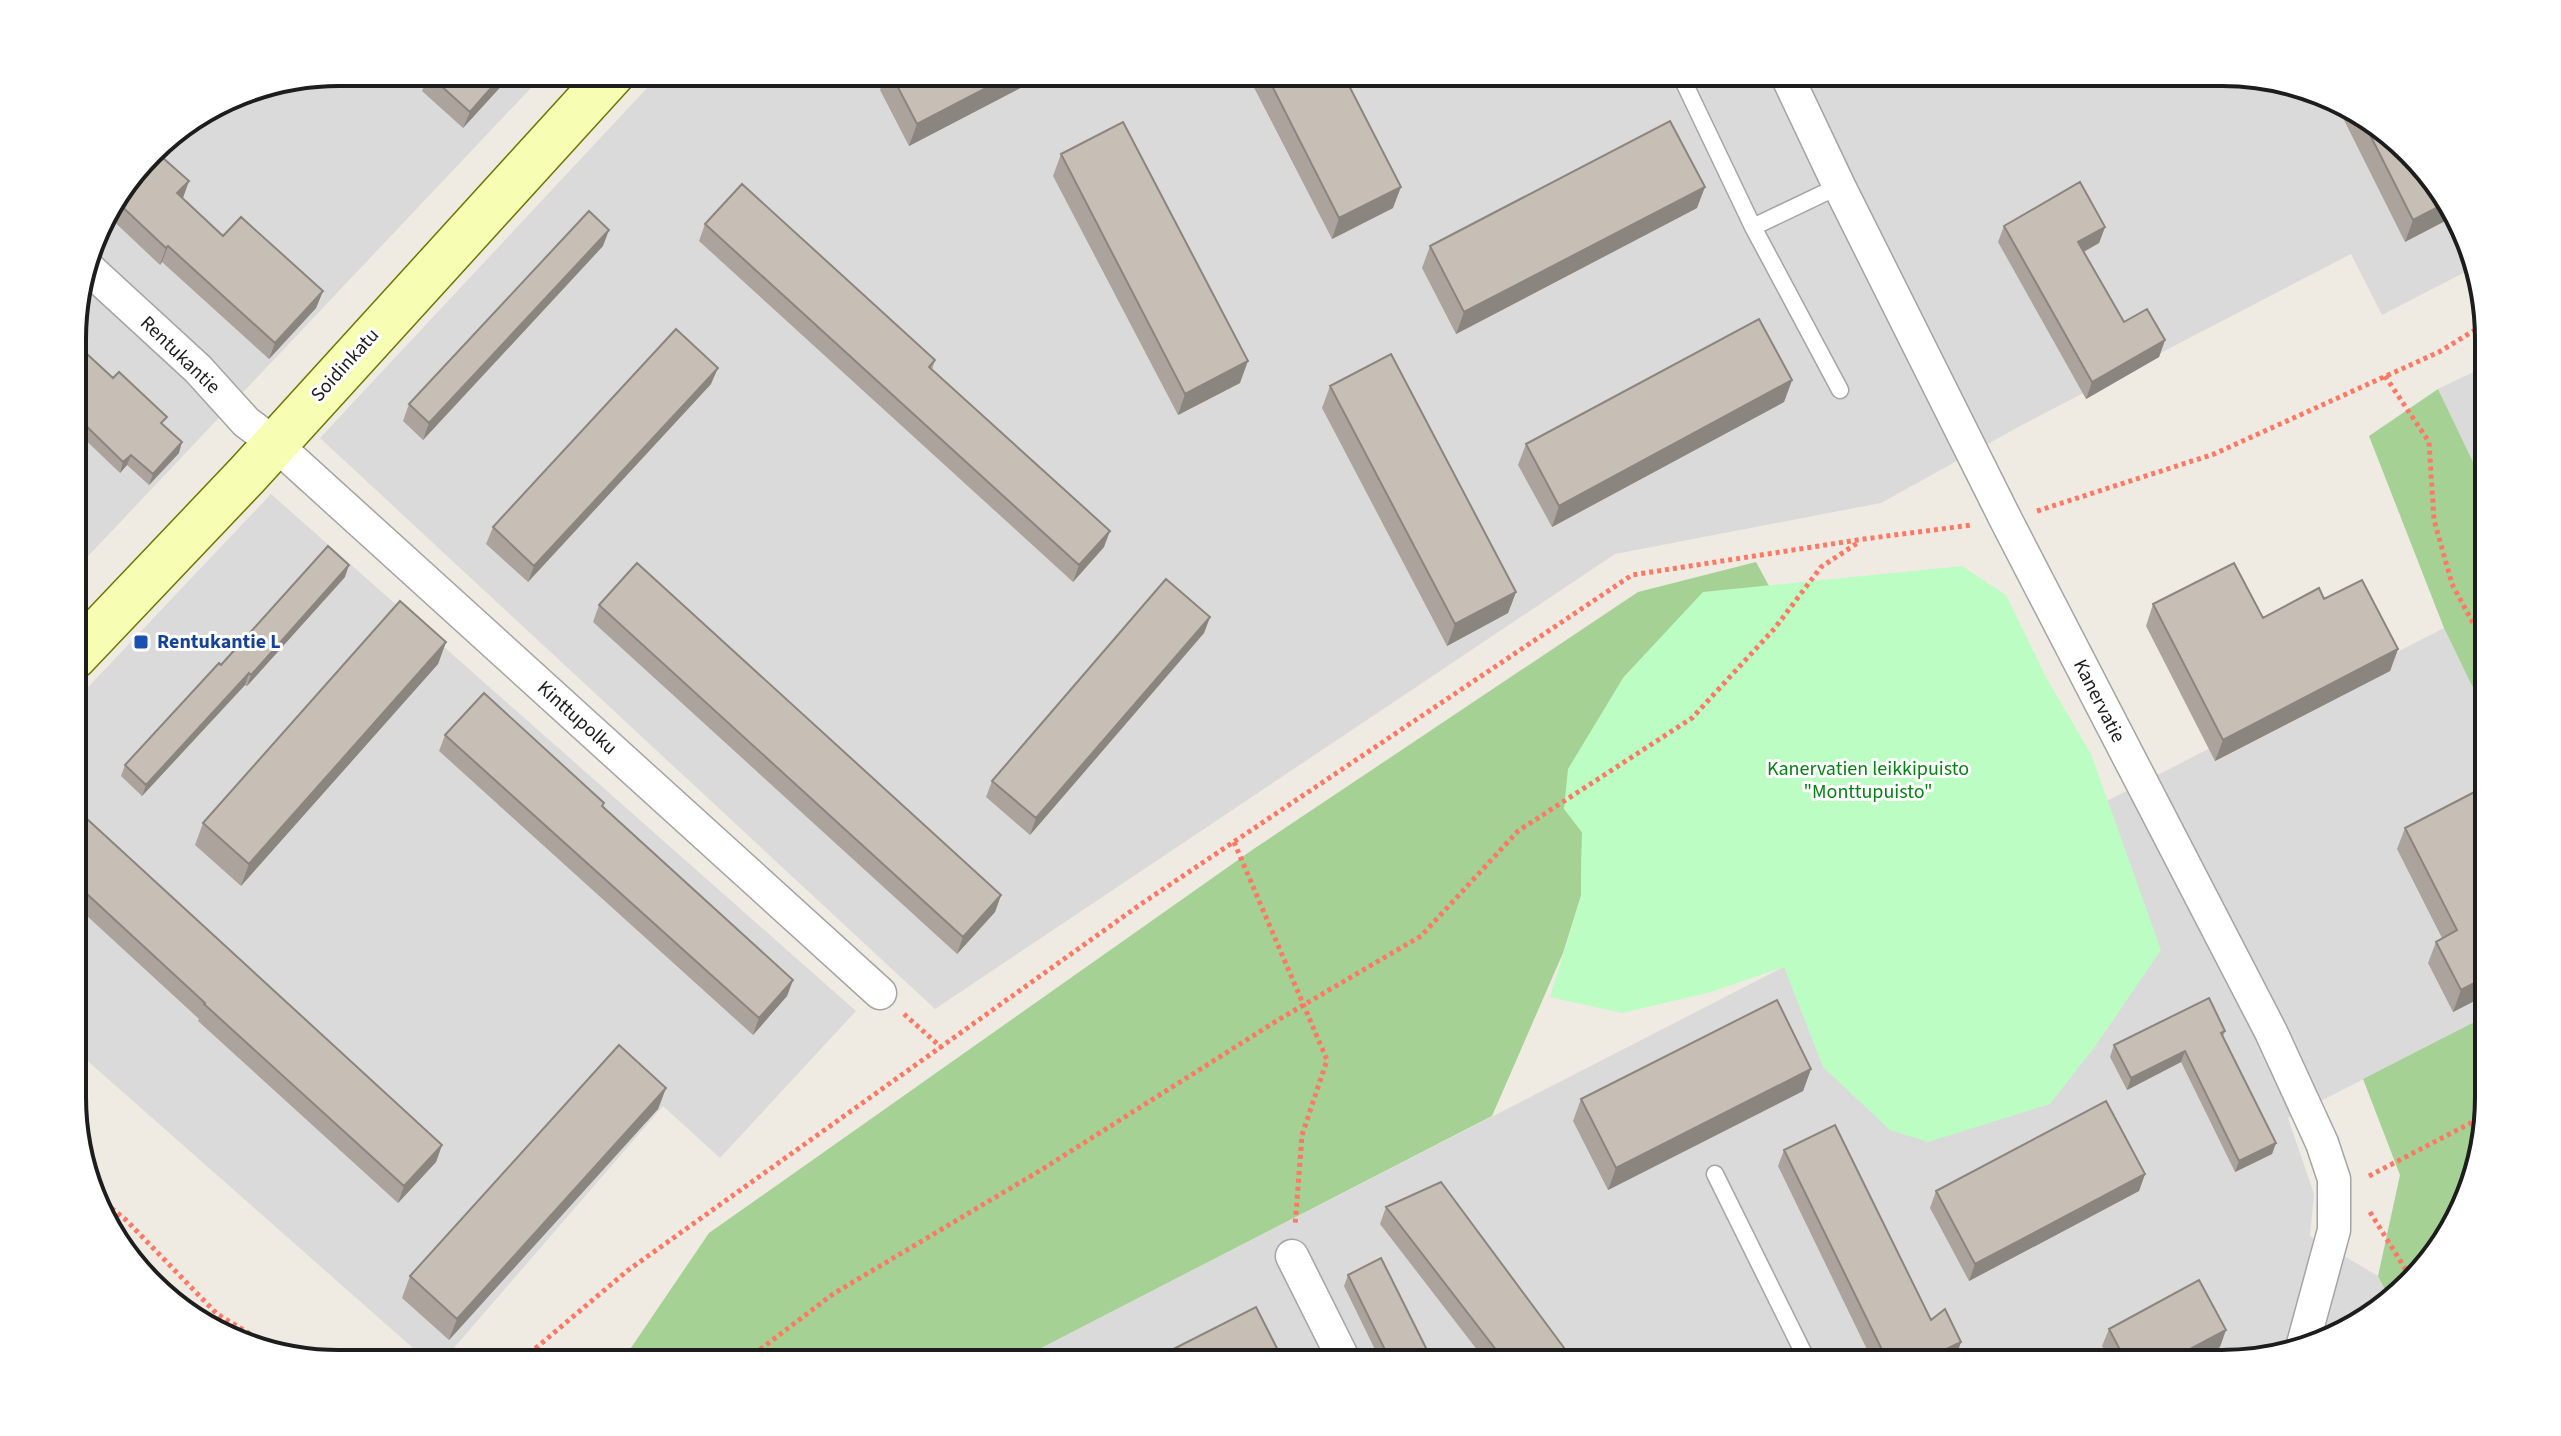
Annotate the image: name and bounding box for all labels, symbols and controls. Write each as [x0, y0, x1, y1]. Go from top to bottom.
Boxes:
street label: Rentukantie [134, 310, 226, 401]
street label: Soidinkatu [304, 322, 386, 408]
place label: Rentukantie L [157, 628, 281, 656]
marker: Rentukantie L [132, 633, 150, 651]
street label: Kanervatie [2066, 654, 2132, 748]
street label: Kinttupolku [531, 674, 623, 762]
park label: Kanervatien leikkipuisto "Monttupuisto" [1767, 755, 1969, 806]

